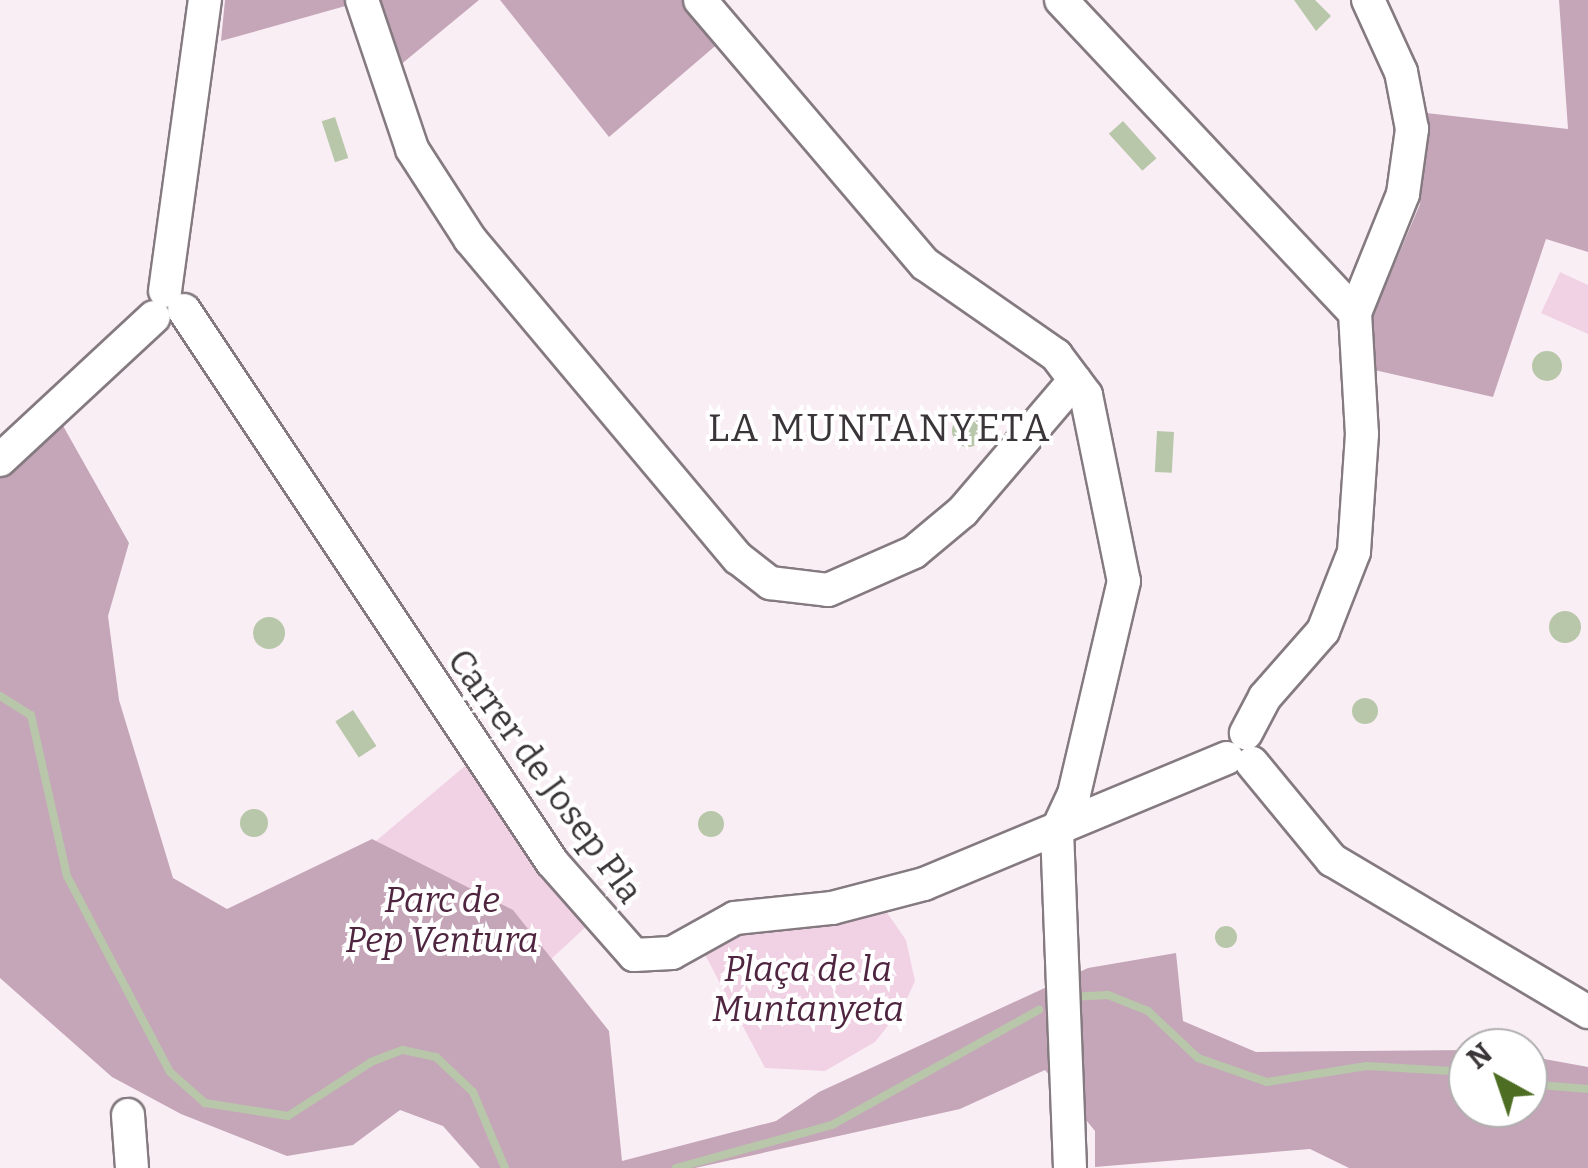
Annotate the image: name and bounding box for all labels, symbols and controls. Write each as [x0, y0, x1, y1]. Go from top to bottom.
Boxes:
district label: LA MUNTANYETA [708, 406, 1052, 452]
street label: Carrer de Josep Pla [439, 641, 651, 911]
park label: Parc de Pep Ventura [346, 879, 538, 961]
park label: Plaça de la Muntanyeta [712, 948, 904, 1030]
north arrow [1448, 1028, 1548, 1128]
text: N [1461, 1037, 1499, 1076]

